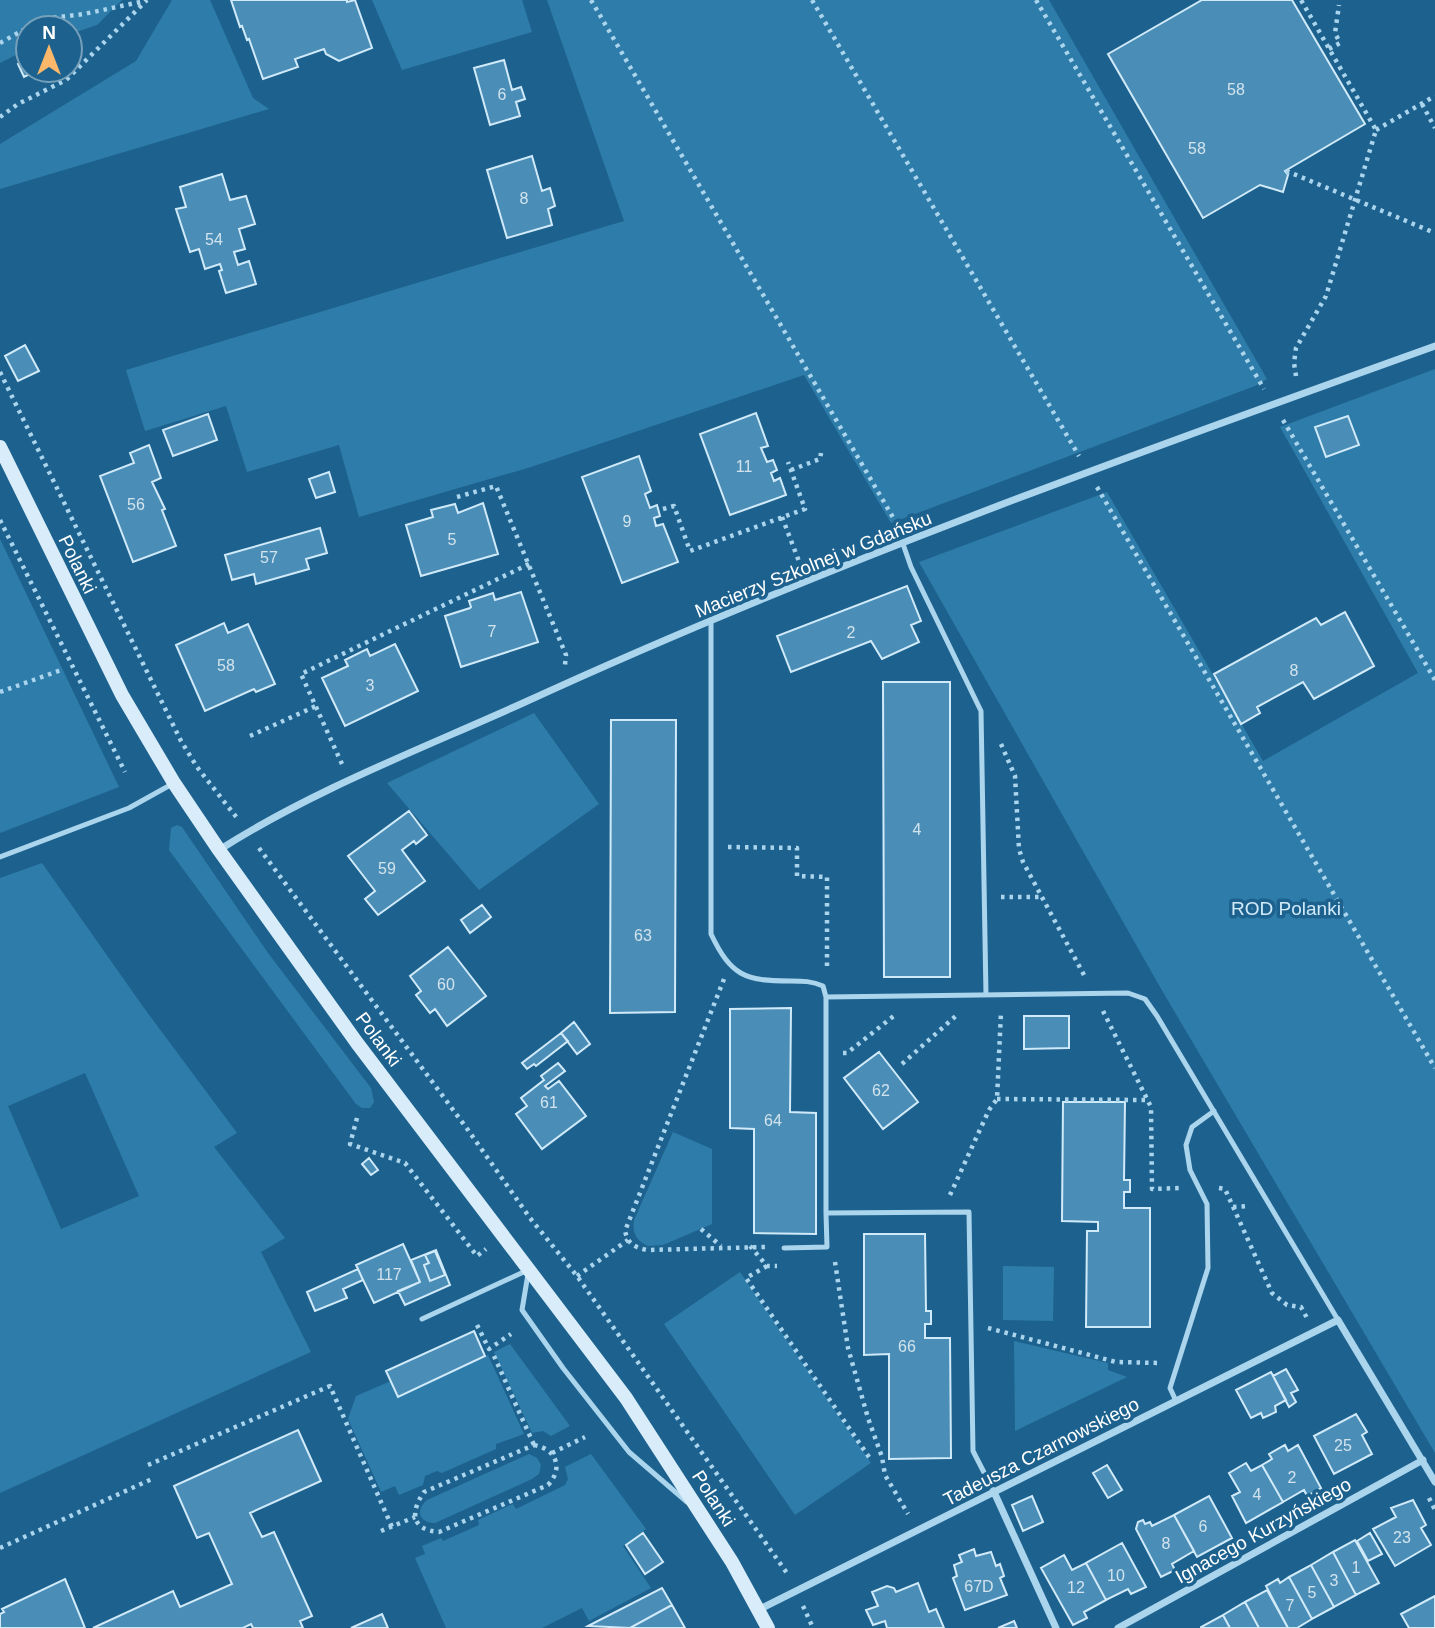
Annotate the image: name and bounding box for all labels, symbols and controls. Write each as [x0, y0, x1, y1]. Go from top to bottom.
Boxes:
north arrow [14, 14, 84, 84]
text: N [42, 22, 56, 43]
house number: 58 [1227, 81, 1245, 98]
house number: 6 [498, 86, 507, 103]
house number: 58 [1188, 140, 1206, 157]
house number: 8 [520, 190, 529, 207]
house number: 54 [205, 231, 223, 248]
house number: 11 [736, 458, 752, 475]
house number: 56 [127, 496, 145, 513]
street label: Macierzy Szkolnej w Gdańsku [692, 507, 935, 622]
house number: 9 [623, 513, 632, 530]
house number: 5 [448, 531, 457, 548]
street label: Polanki [54, 532, 101, 597]
house number: 57 [260, 549, 278, 566]
house number: 7 [488, 623, 497, 640]
house number: 2 [847, 624, 856, 641]
house number: 58 [217, 657, 235, 674]
house number: 8 [1290, 662, 1299, 679]
house number: 3 [366, 677, 375, 694]
house number: 4 [913, 821, 922, 838]
house number: 59 [378, 860, 396, 877]
park label: ROD Polanki [1231, 898, 1341, 919]
house number: 63 [634, 927, 652, 944]
house number: 60 [437, 976, 455, 993]
street label: Polanki [351, 1008, 406, 1071]
house number: 62 [872, 1082, 890, 1099]
house number: 61 [540, 1094, 558, 1111]
house number: 64 [764, 1112, 782, 1129]
house number: 117 [376, 1266, 402, 1283]
house number: 66 [898, 1338, 916, 1355]
street label: Tadeusza Czarnowskiego [940, 1393, 1142, 1510]
house number: 25 [1334, 1437, 1352, 1454]
street label: Polanki [688, 1466, 739, 1530]
house number: 2 [1288, 1469, 1297, 1486]
street label: Ignacego Kurzyńskiego [1172, 1473, 1355, 1587]
house number: 4 [1253, 1486, 1262, 1503]
house number: 6 [1199, 1518, 1208, 1535]
house number: 23 [1393, 1529, 1411, 1546]
house number: 8 [1162, 1535, 1171, 1552]
house number: 1 [1352, 1559, 1361, 1576]
house number: 10 [1107, 1567, 1125, 1584]
house number: 3 [1330, 1572, 1339, 1589]
house number: 67D [964, 1578, 994, 1595]
house number: 12 [1067, 1579, 1085, 1596]
house number: 5 [1308, 1584, 1317, 1601]
house number: 7 [1286, 1597, 1295, 1614]

